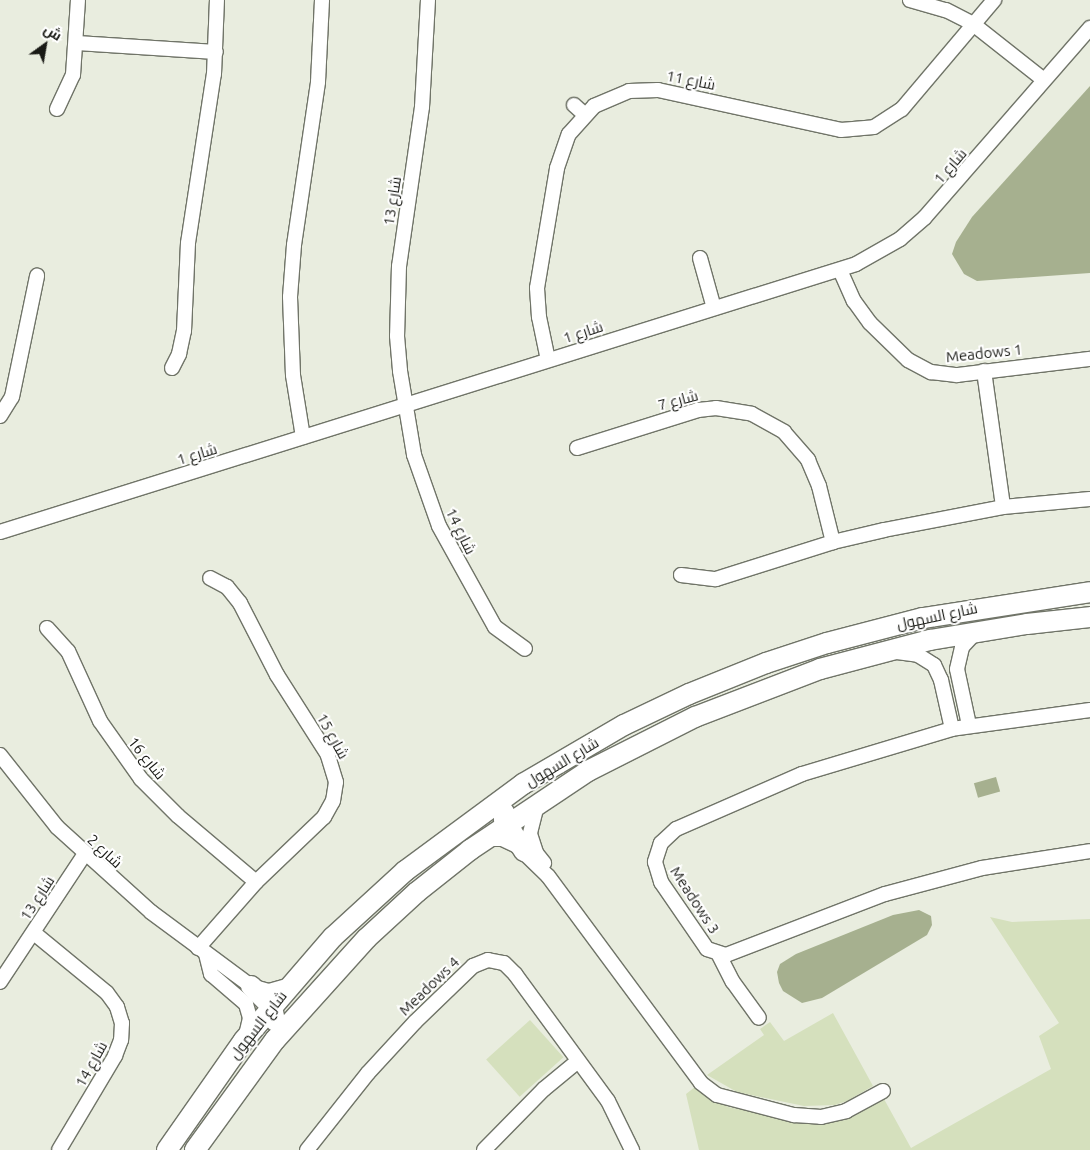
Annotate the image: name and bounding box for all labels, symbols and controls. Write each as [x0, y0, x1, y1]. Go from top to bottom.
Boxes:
north arrow [20, 20, 70, 70]
text: ش [41, 21, 65, 44]
street label: شارع 11 [665, 66, 717, 94]
street label: شارع 1 [930, 145, 970, 187]
street label: شارع 13 [379, 175, 405, 227]
street label: شارع 1 [561, 317, 605, 347]
street label: Meadows 1 [945, 340, 1023, 366]
street label: شارع 7 [656, 386, 700, 414]
street label: شارع 1 [175, 439, 219, 469]
street label: شارع 14 [442, 505, 480, 557]
street label: شارع السهول [895, 599, 979, 633]
street label: شارع 15 [313, 710, 353, 762]
street label: شارع 16 [124, 733, 170, 783]
street label: شارع السهول [522, 733, 602, 791]
street label: شارع 2 [84, 830, 126, 872]
street label: Meadows 3 [667, 863, 723, 937]
street label: شارع 13 [16, 872, 58, 924]
street label: Meadows 4 [395, 953, 463, 1019]
street label: شارع السهول [226, 987, 290, 1063]
street label: شارع 14 [71, 1038, 111, 1090]

